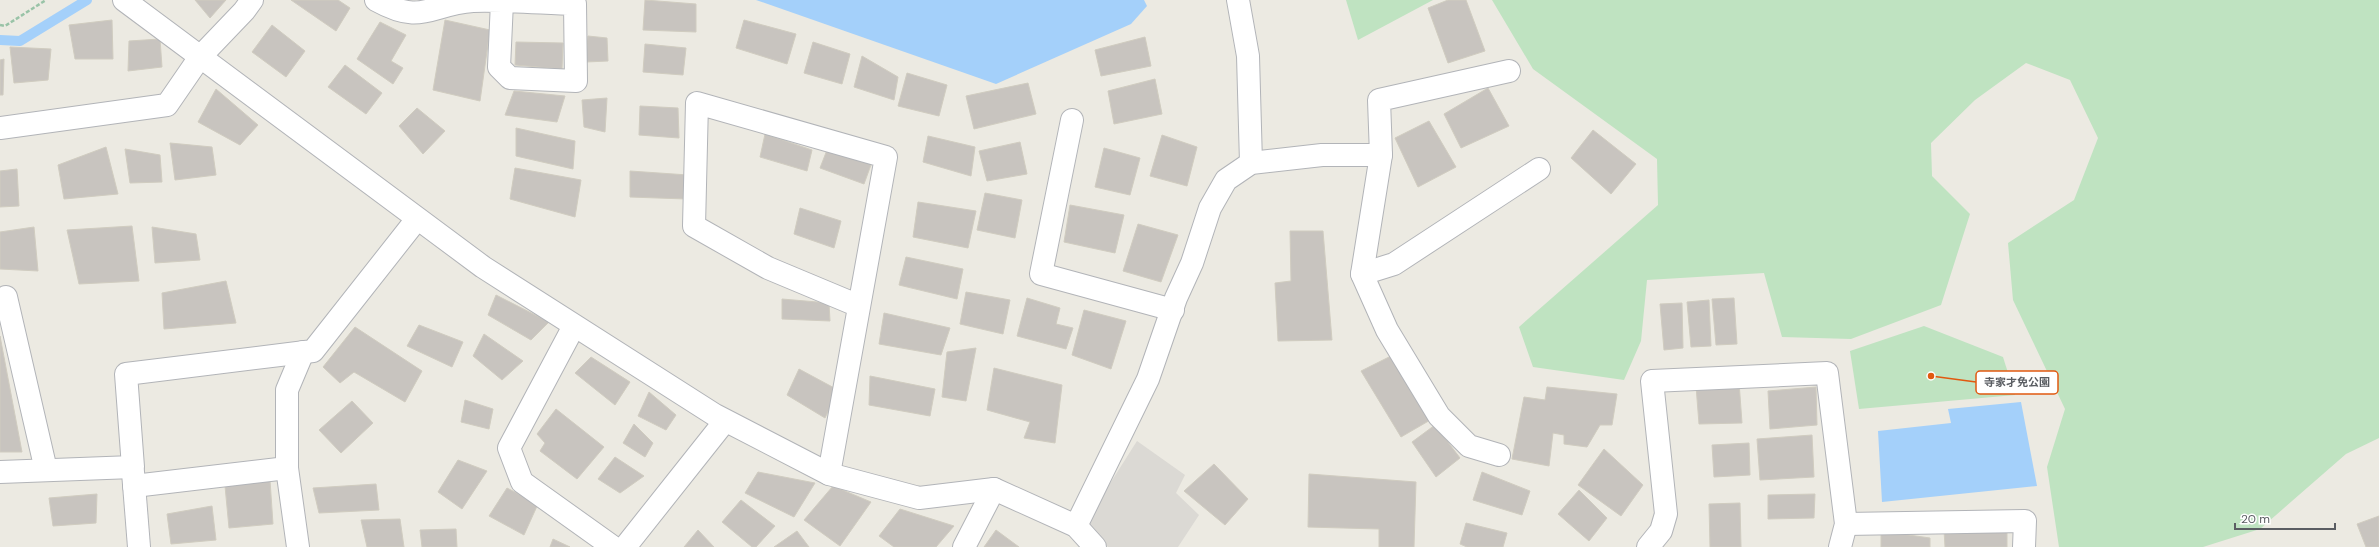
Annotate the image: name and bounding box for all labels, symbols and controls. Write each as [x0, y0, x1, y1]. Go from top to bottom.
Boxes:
callout: 寺家才免公園 [1976, 371, 2058, 394]
text: 寺家才免公園 [1984, 375, 2050, 389]
scale bar [2235, 505, 2335, 531]
text: 20 m [2241, 511, 2270, 527]

